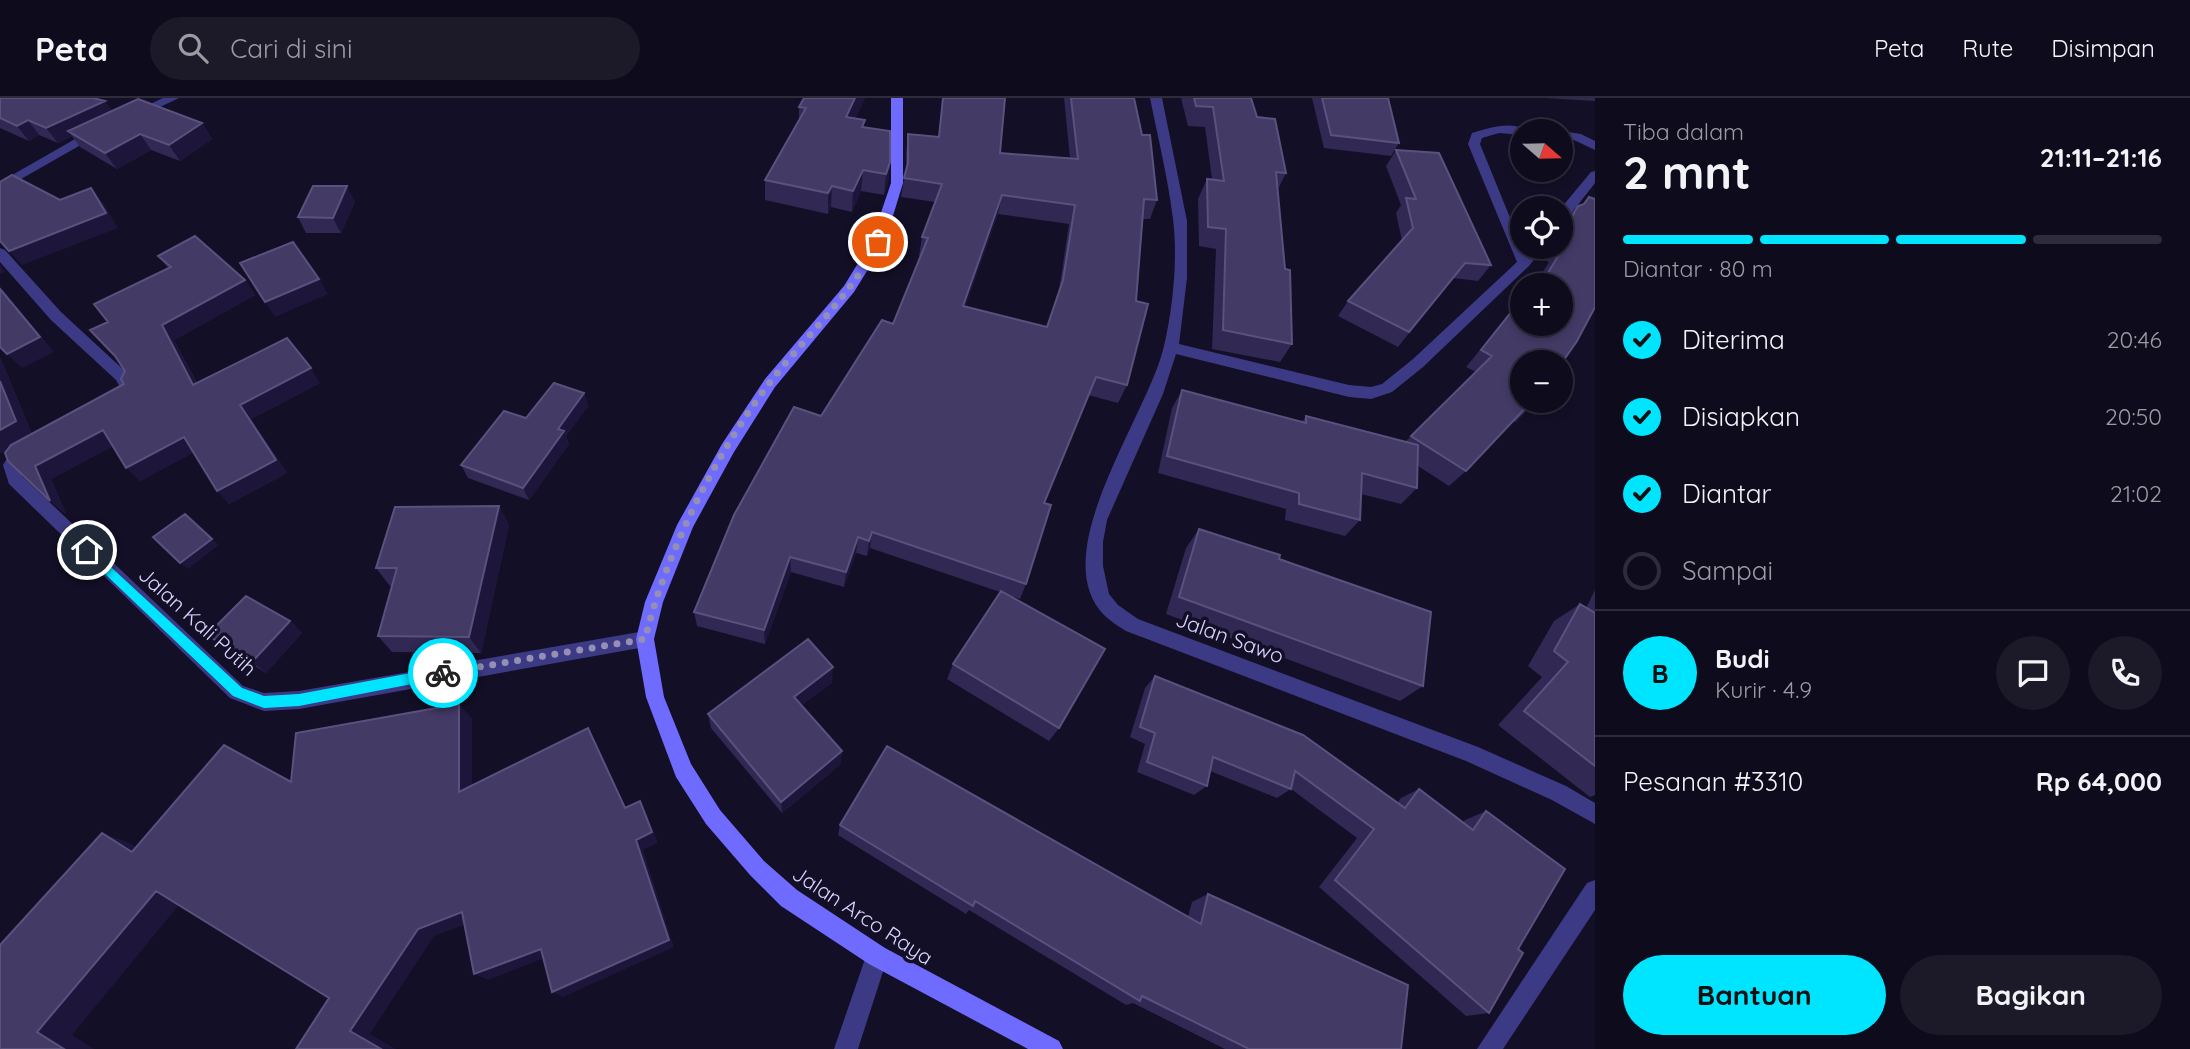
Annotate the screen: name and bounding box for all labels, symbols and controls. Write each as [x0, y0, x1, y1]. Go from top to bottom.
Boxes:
search box [150, 17, 640, 80]
text: Peta [35, 28, 108, 69]
icon: search [174, 29, 212, 67]
text: Cari di sini [230, 32, 352, 65]
text: Peta [1874, 33, 1924, 63]
text: Rute [1962, 33, 2013, 63]
text: Disimpan [2051, 33, 2155, 63]
text: Tiba dalam [1623, 117, 1744, 146]
north arrow [1510, 119, 1573, 182]
map controls [1510, 119, 1573, 413]
text: 21:11–21:16 [2040, 141, 2162, 174]
text: 2 mnt [1623, 143, 1751, 201]
button: locate [1510, 196, 1573, 259]
pin [848, 212, 908, 272]
icon: bag [859, 223, 897, 261]
text: Diantar · 80 m [1623, 254, 1773, 283]
button: + [1510, 273, 1573, 336]
icon: check [1623, 321, 1661, 359]
text: Diterima [1682, 323, 1785, 356]
text: 20:46 [2107, 325, 2162, 354]
button: − [1510, 350, 1573, 413]
icon: check [1623, 398, 1661, 436]
text: Disiapkan [1682, 400, 1800, 433]
text: 20:50 [2105, 402, 2162, 431]
icon: check [1623, 475, 1661, 513]
text: Diantar [1682, 477, 1772, 510]
text: 21:02 [2110, 479, 2162, 508]
pin [57, 520, 117, 580]
icon: home [68, 531, 106, 569]
text: Sampai [1682, 554, 1773, 587]
street label: Jalan Kali Putih [134, 561, 262, 681]
street label: Jalan Sawo [1172, 605, 1288, 669]
button: chat [1996, 636, 2070, 710]
button: phone [2088, 636, 2162, 710]
courier [408, 638, 478, 708]
text: Budi [1715, 642, 1770, 675]
icon: bike [424, 654, 462, 692]
text: B [1651, 657, 1669, 690]
text: Kurir · 4.9 [1715, 675, 1812, 704]
text: Pesanan #3310 [1623, 765, 1803, 798]
text: Rp 64,000 [2036, 765, 2162, 798]
street label: Jalan Arco Raya [788, 860, 938, 970]
button: Bantuan [1623, 955, 1886, 1035]
button: Bagikan [1900, 955, 2162, 1035]

